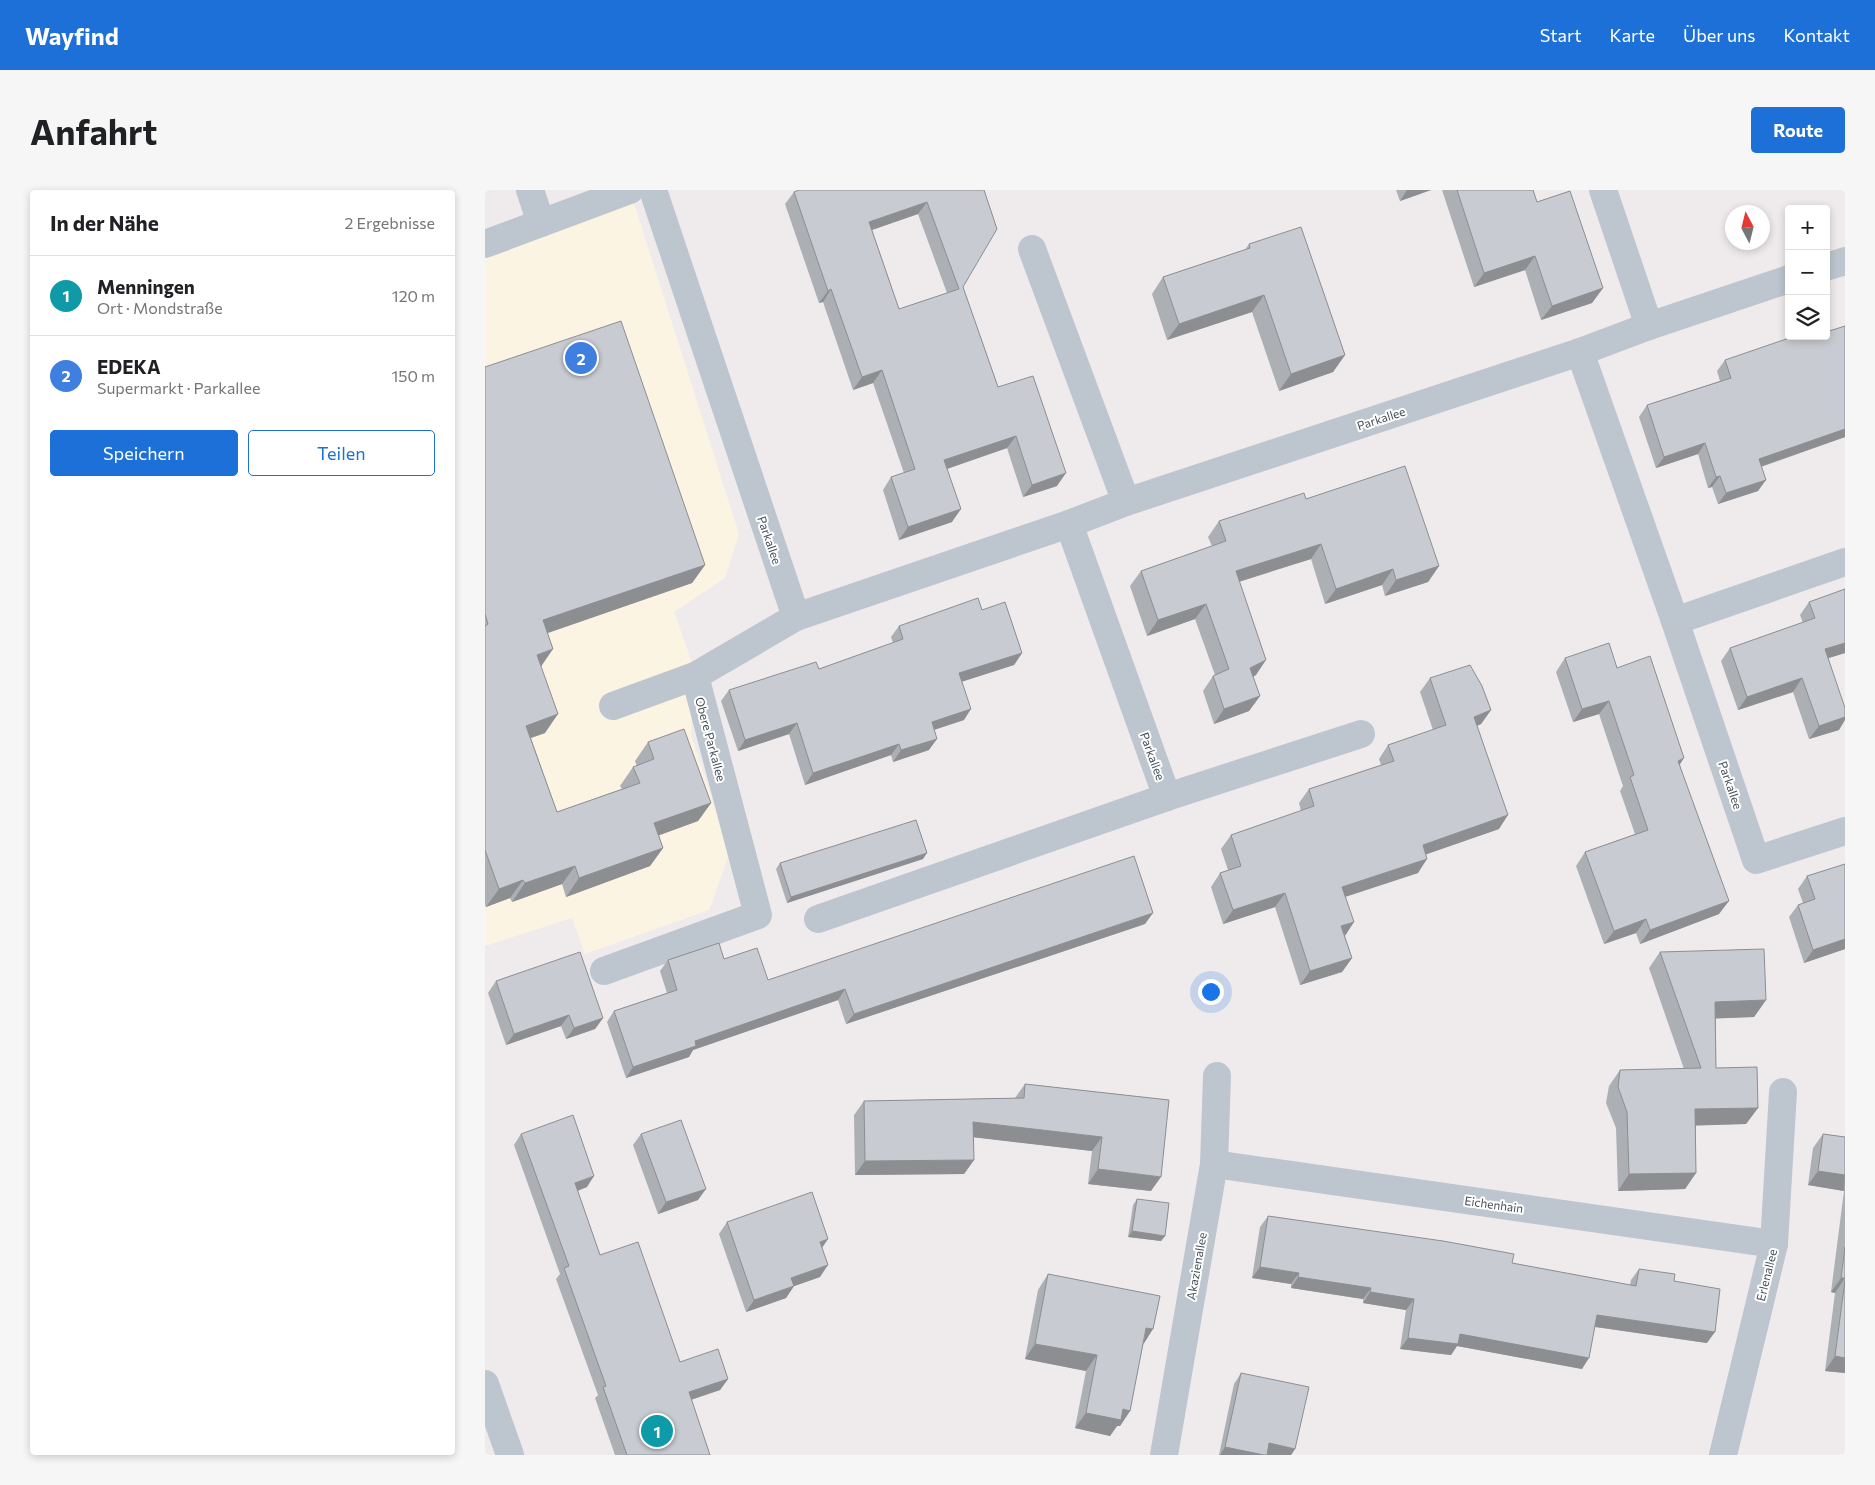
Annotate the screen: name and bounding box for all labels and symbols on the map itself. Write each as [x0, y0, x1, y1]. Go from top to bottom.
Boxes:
north arrow [1725, 205, 1770, 250]
pin: 2 [565, 339, 597, 377]
street label: Parkallee [1355, 404, 1407, 432]
street label: Parkallee [755, 514, 785, 566]
street label: Obere Parkallee [693, 695, 729, 783]
street label: Parkallee [1138, 730, 1168, 782]
street label: Parkallee [1716, 759, 1746, 811]
your location [1198, 979, 1224, 1005]
street label: Eichenhain [1464, 1193, 1524, 1215]
street label: Akazienallee [1183, 1231, 1209, 1301]
street label: Erlenallee [1753, 1247, 1779, 1303]
pin: 1 [641, 1412, 673, 1450]

